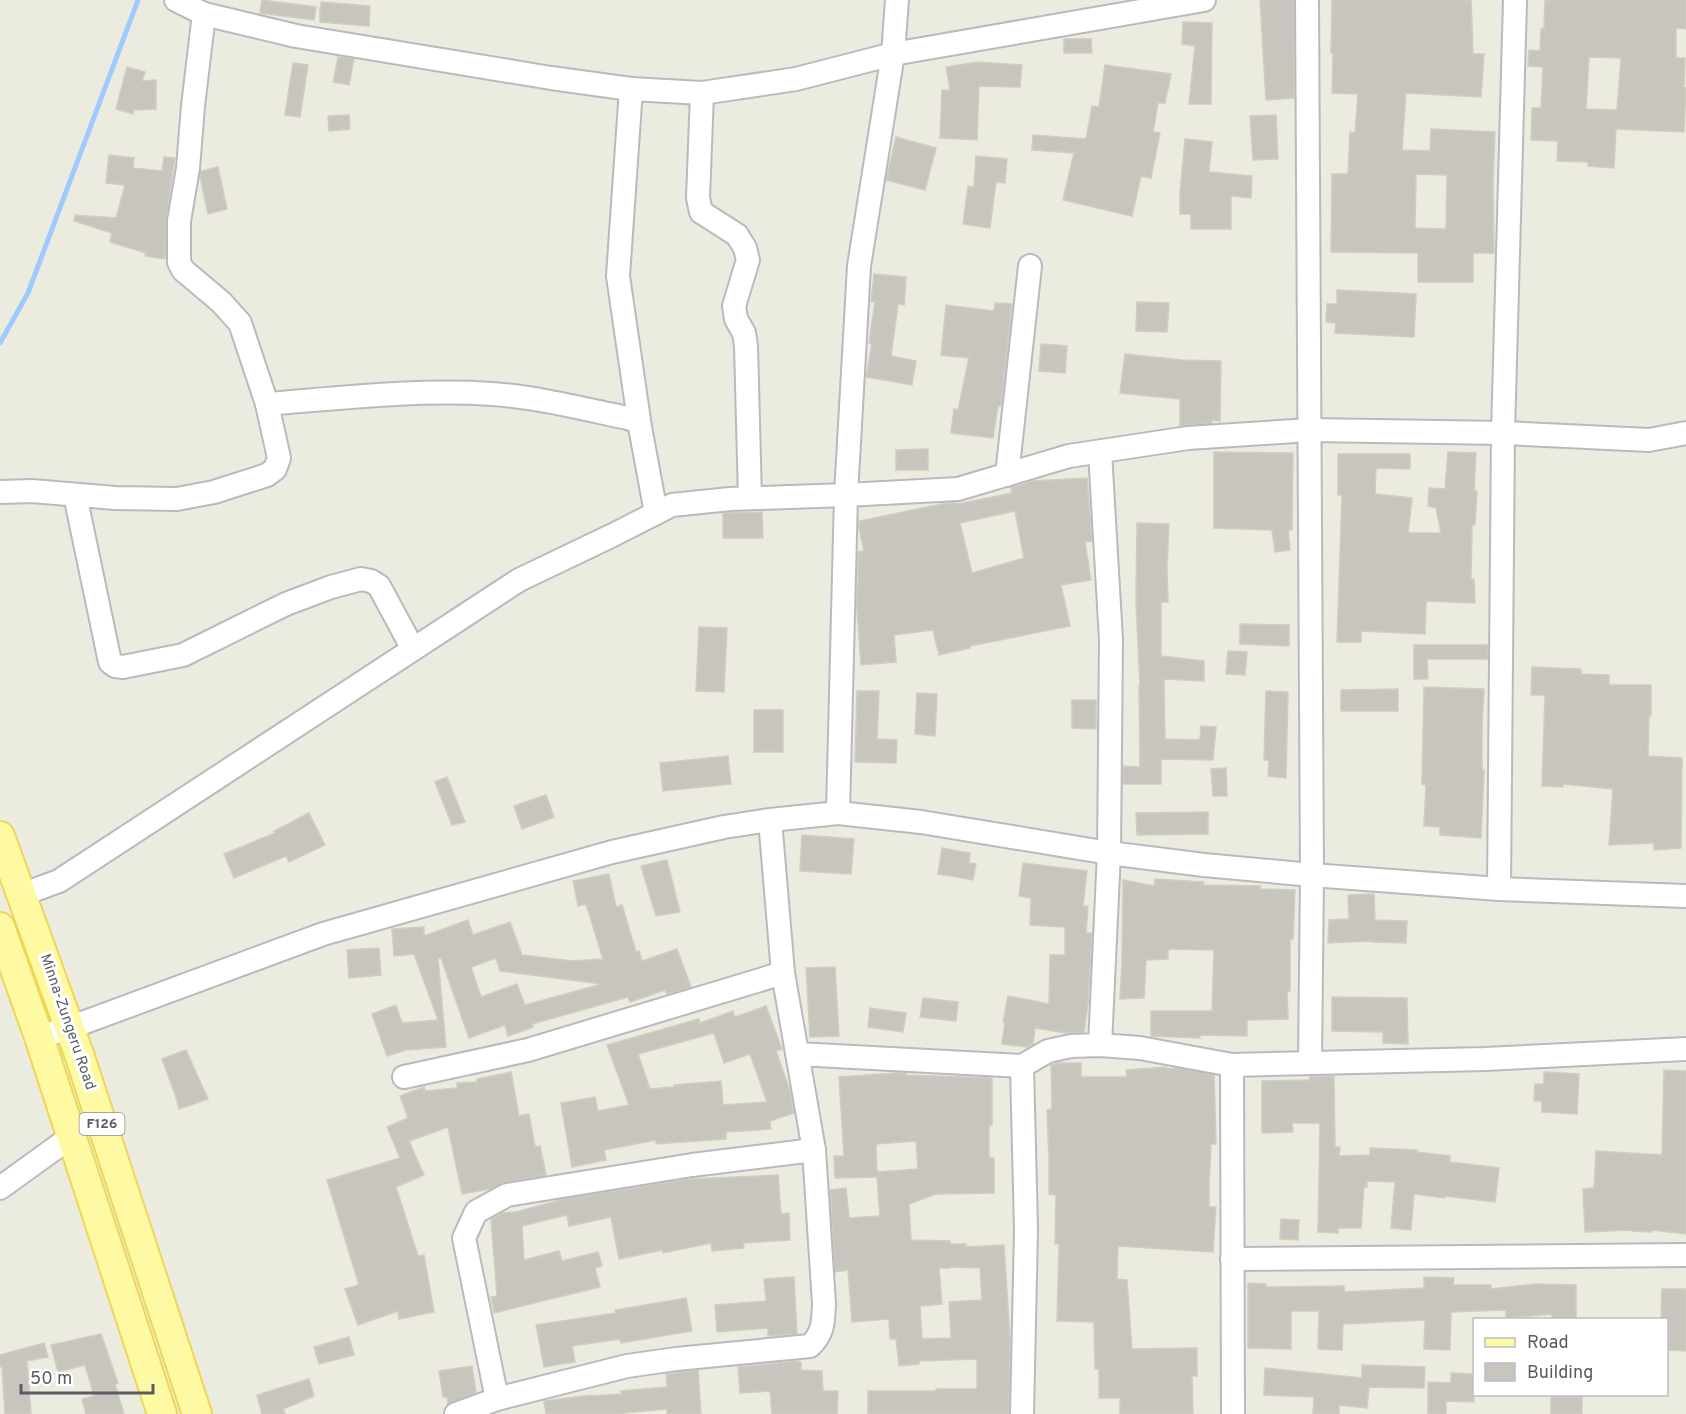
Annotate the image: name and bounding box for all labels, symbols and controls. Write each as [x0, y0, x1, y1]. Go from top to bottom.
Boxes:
street label: Minna-Zungeru Road [35, 951, 99, 1093]
road number: F126 [80, 1113, 124, 1135]
legend [1473, 1318, 1668, 1396]
text: Road [1527, 1332, 1569, 1355]
scale bar [21, 1357, 153, 1395]
text: Building [1527, 1362, 1593, 1385]
text: 50 m [30, 1368, 72, 1391]

